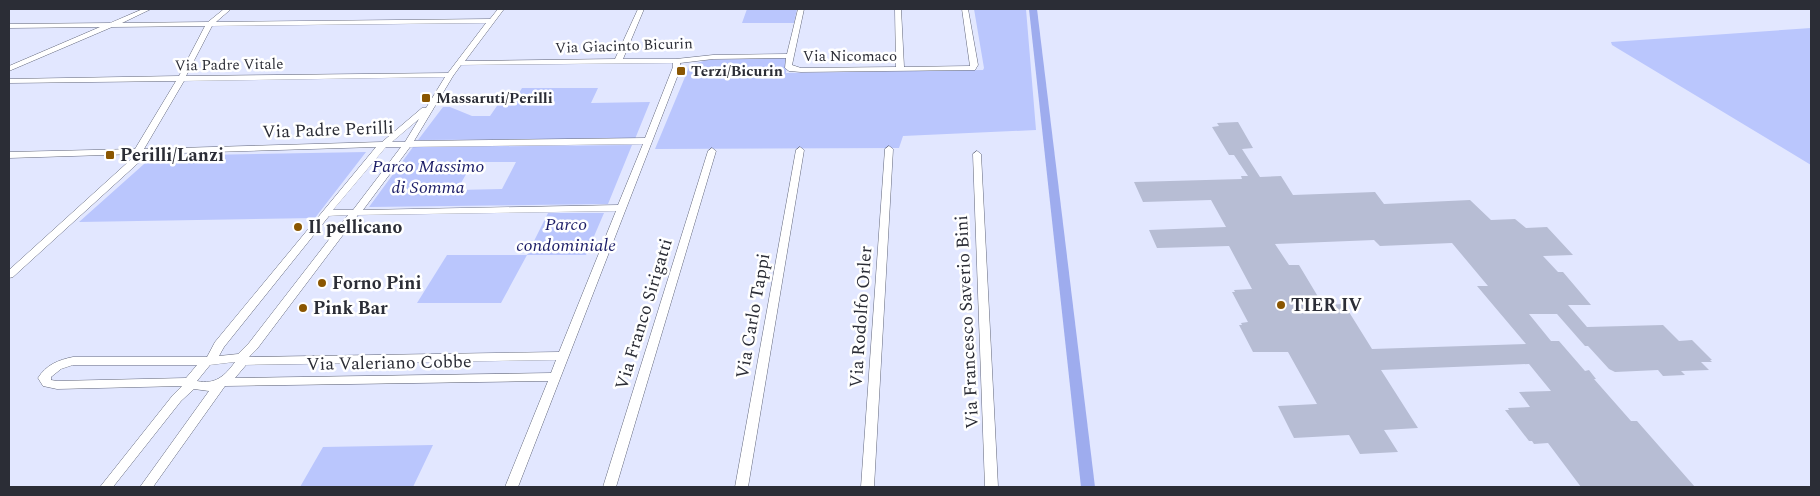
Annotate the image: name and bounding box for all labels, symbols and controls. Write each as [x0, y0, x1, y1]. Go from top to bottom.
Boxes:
street label: Via Giacinto Bicurin [555, 32, 694, 60]
street label: Via Nicomaco [803, 45, 897, 68]
street label: Via Padre Vitale [174, 53, 284, 77]
place label: Terzi/Bicurin [691, 60, 783, 83]
marker: Terzi/Bicurin [675, 65, 687, 77]
place label: Massaruti/Perilli [436, 87, 553, 110]
marker: Massaruti/Perilli [420, 92, 432, 104]
street label: Via Padre Perilli [262, 114, 394, 146]
place label: Perilli/Lanzi [120, 142, 224, 169]
marker: Perilli/Lanzi [104, 149, 116, 161]
park label: Parco Massimo di Somma [372, 153, 484, 201]
park label: Parco condominiale [516, 211, 616, 259]
place label: Il pellicano [308, 214, 402, 241]
street label: Via Francesco Saverio Bini [948, 214, 986, 430]
marker: Il pellicano [292, 221, 304, 233]
street label: Via Franco Sirigatti [608, 235, 680, 393]
street label: Via Rodolfo Orler [843, 245, 879, 389]
street label: Via Carlo Tappi [729, 251, 777, 381]
place label: Forno Pini [332, 270, 421, 297]
marker: Forno Pini [316, 277, 328, 289]
place label: TIER IV [1291, 292, 1362, 319]
place label: Pink Bar [313, 295, 388, 322]
marker: TIER IV [1275, 299, 1287, 311]
marker: Pink Bar [297, 302, 309, 314]
street label: Via Valeriano Cobbe [306, 348, 472, 378]

